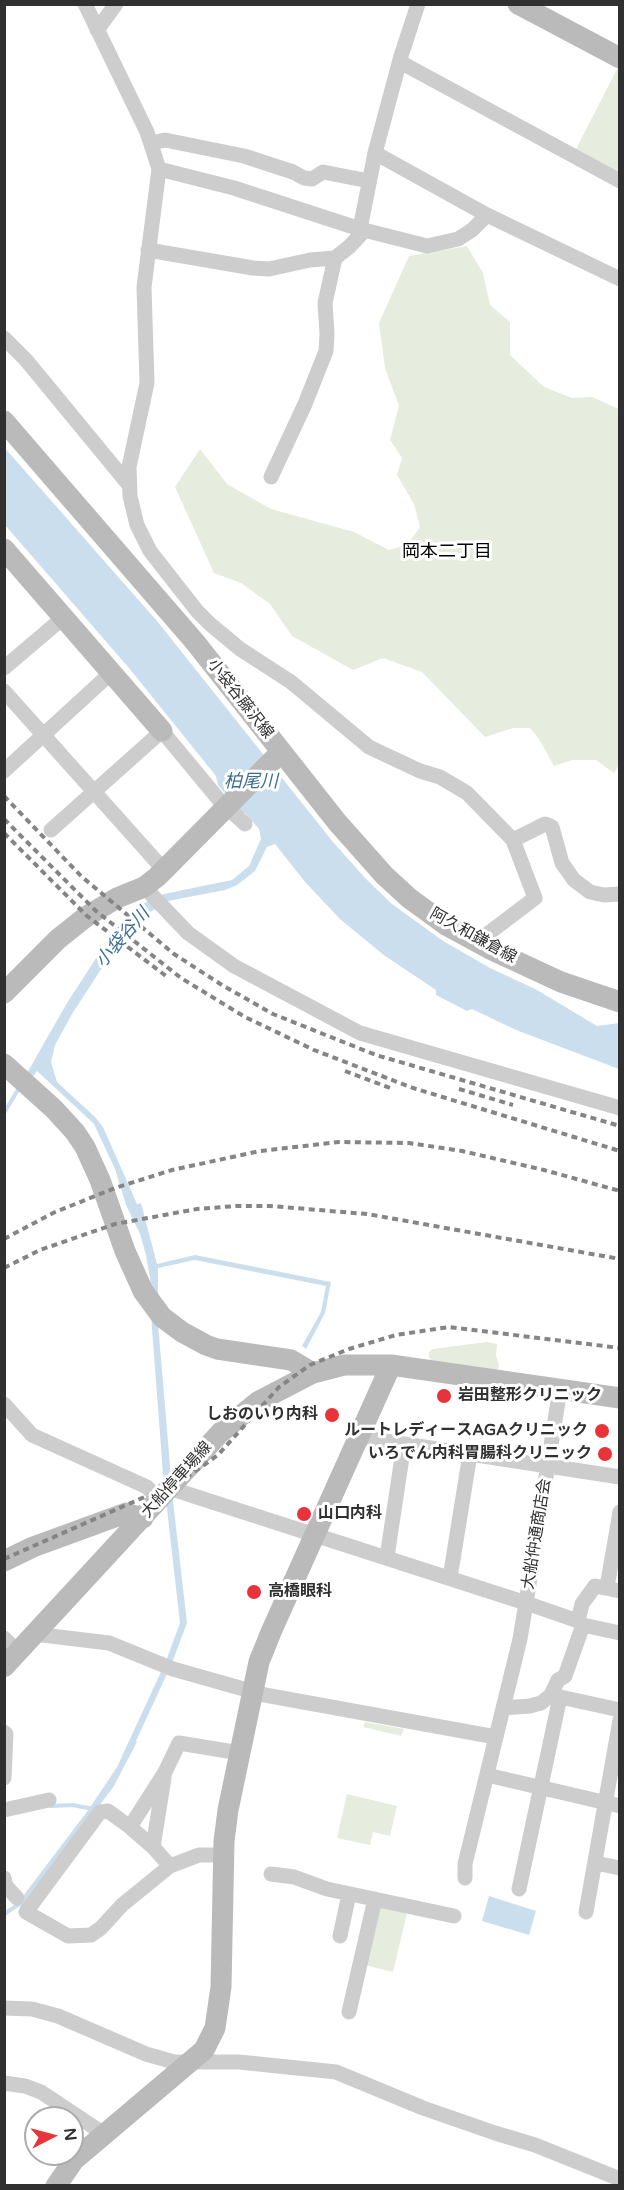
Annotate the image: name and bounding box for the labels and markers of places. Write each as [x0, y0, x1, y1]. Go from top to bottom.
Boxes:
place label: 岩田整形クリニック [458, 1386, 602, 1406]
marker: 岩田整形クリニック [435, 1387, 453, 1405]
place label: しおのいり内科 [206, 1405, 318, 1425]
marker: しおのいり内科 [323, 1406, 341, 1424]
place label: ルートレディースAGAクリニック [344, 1421, 588, 1441]
marker: ルートレディースAGAクリニック [593, 1422, 611, 1440]
place label: いろでん内科胃腸科クリニック [368, 1444, 592, 1464]
marker: いろでん内科胃腸科クリニック [596, 1445, 614, 1463]
place label: 山口内科 [318, 1504, 382, 1524]
marker: 山口内科 [295, 1505, 313, 1523]
place label: 高橋眼科 [268, 1582, 332, 1602]
marker: 高橋眼科 [245, 1583, 263, 1601]

